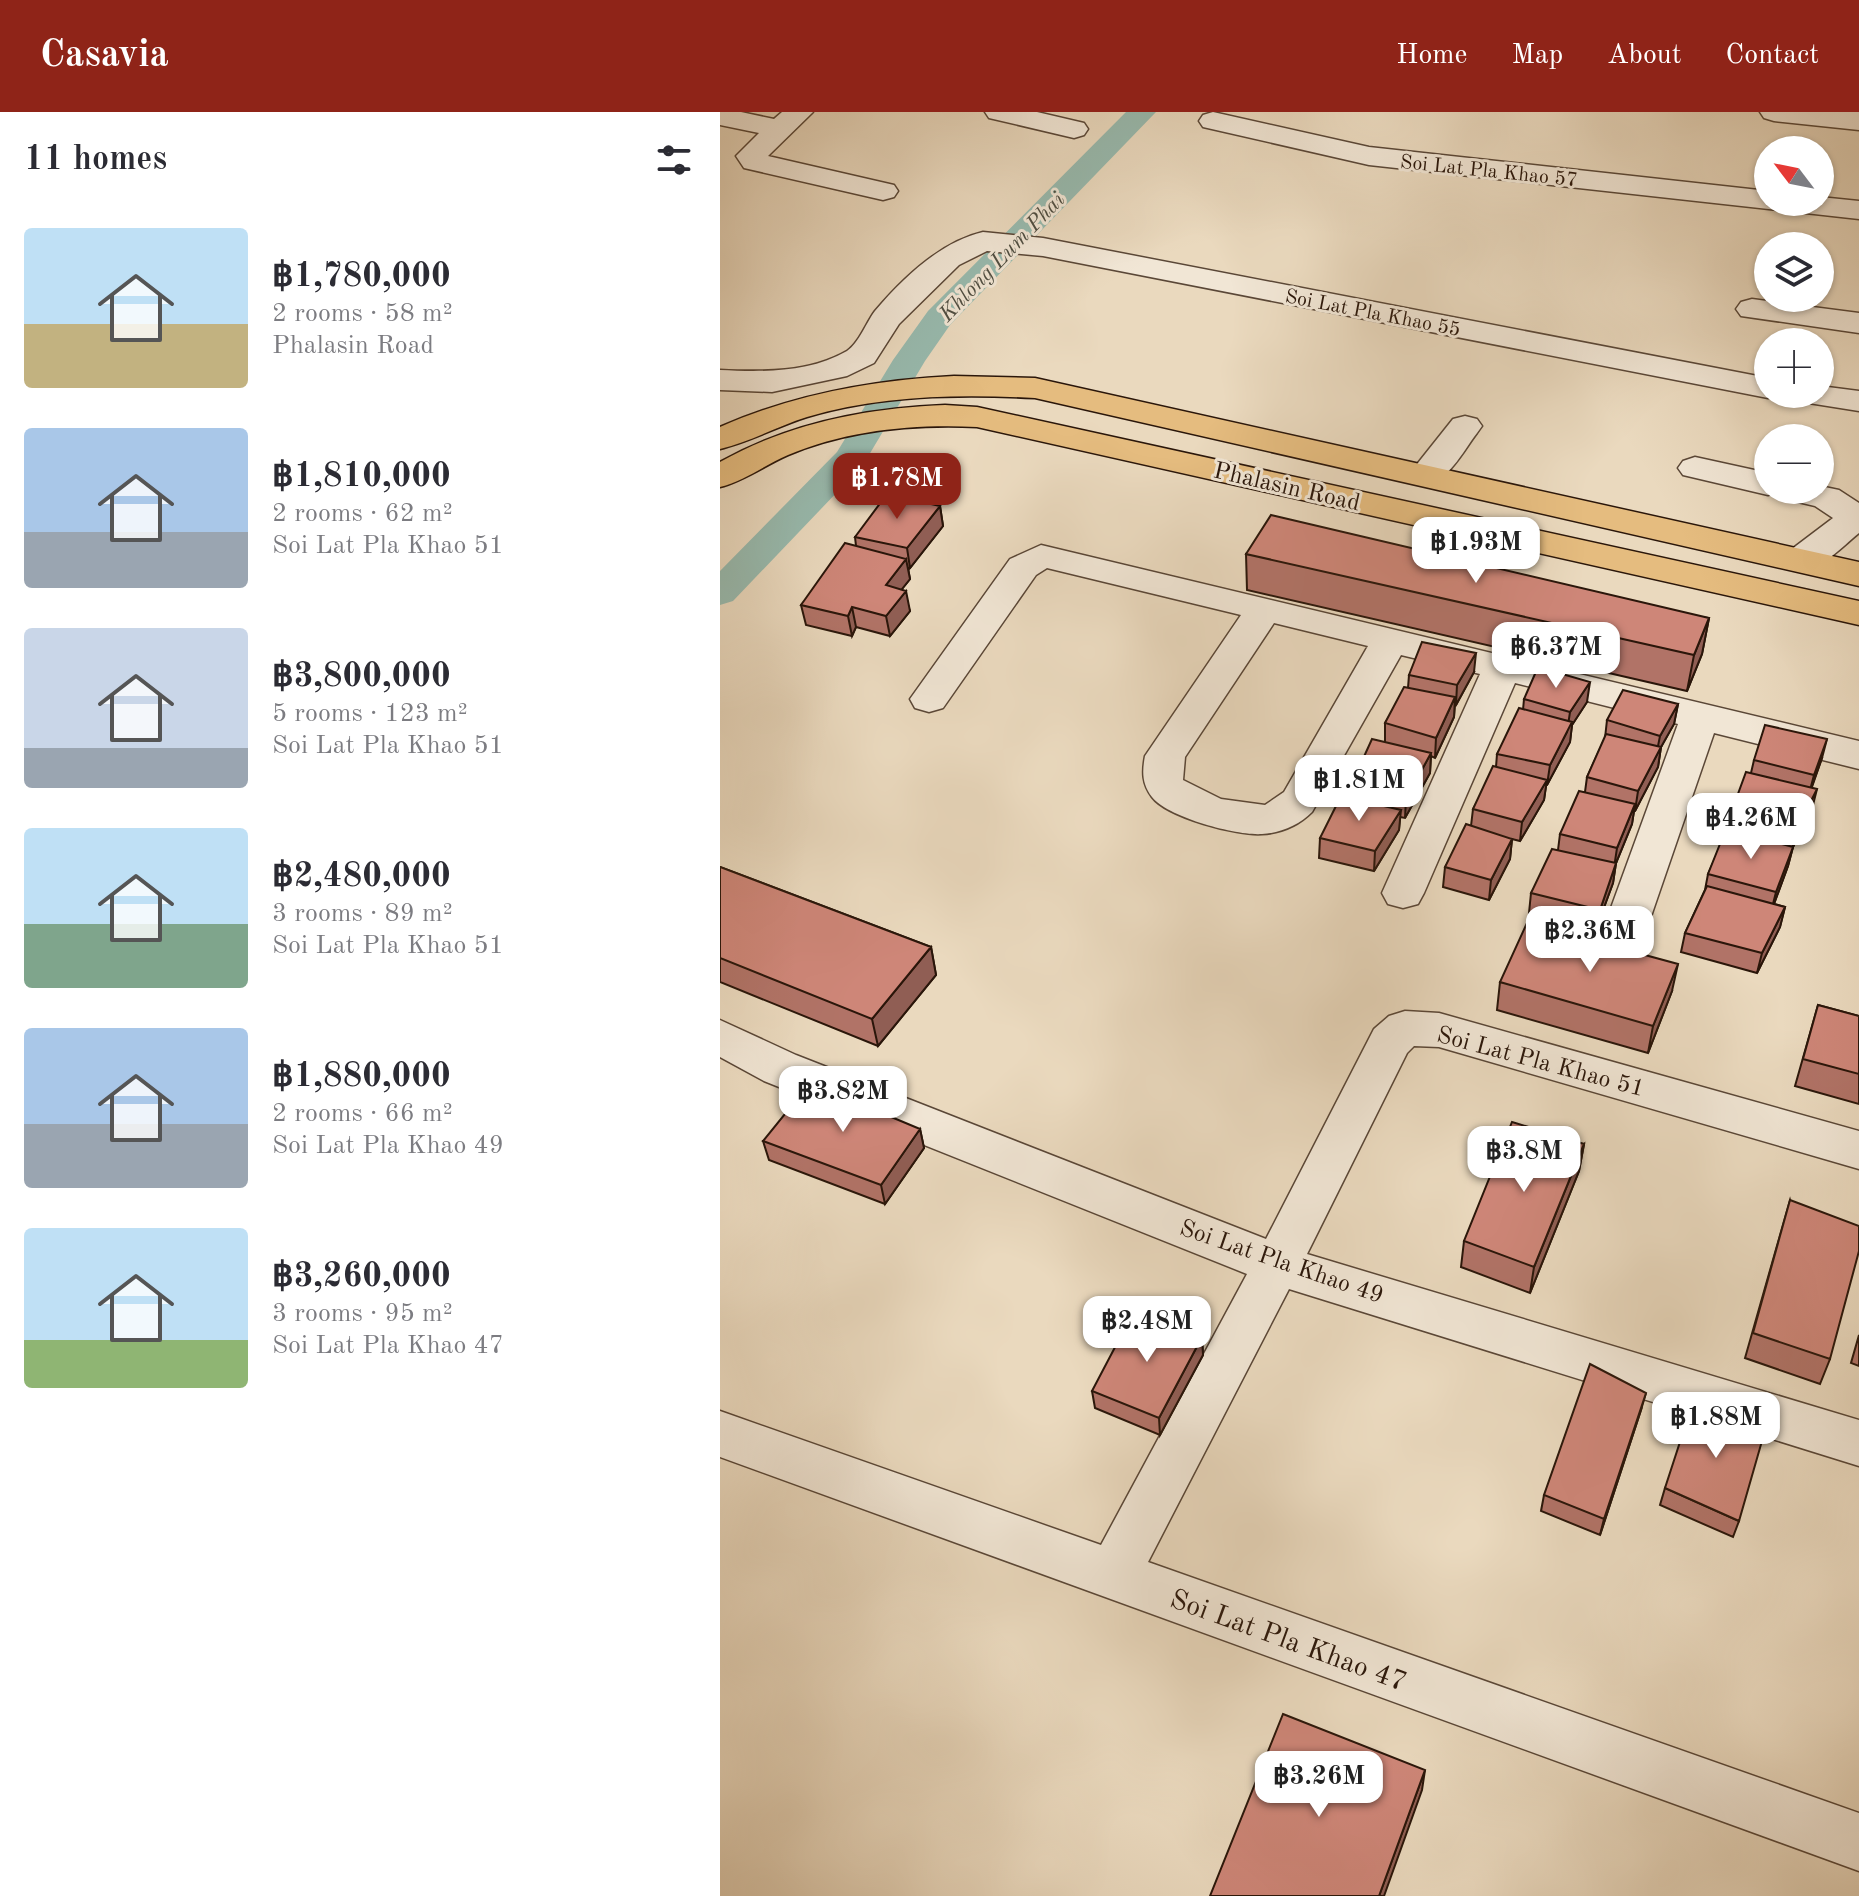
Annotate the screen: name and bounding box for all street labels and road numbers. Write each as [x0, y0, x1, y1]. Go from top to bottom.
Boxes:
street label: Soi Lat Pla Khao 57 [1399, 153, 1578, 191]
street label: Soi Lat Pla Khao 55 [1283, 287, 1462, 341]
street label: Phalasin Road [1211, 459, 1362, 516]
street label: Soi Lat Pla Khao 51 [1434, 1024, 1647, 1102]
street label: Soi Lat Pla Khao 49 [1176, 1217, 1386, 1309]
street label: Soi Lat Pla Khao 47 [1166, 1586, 1410, 1698]

